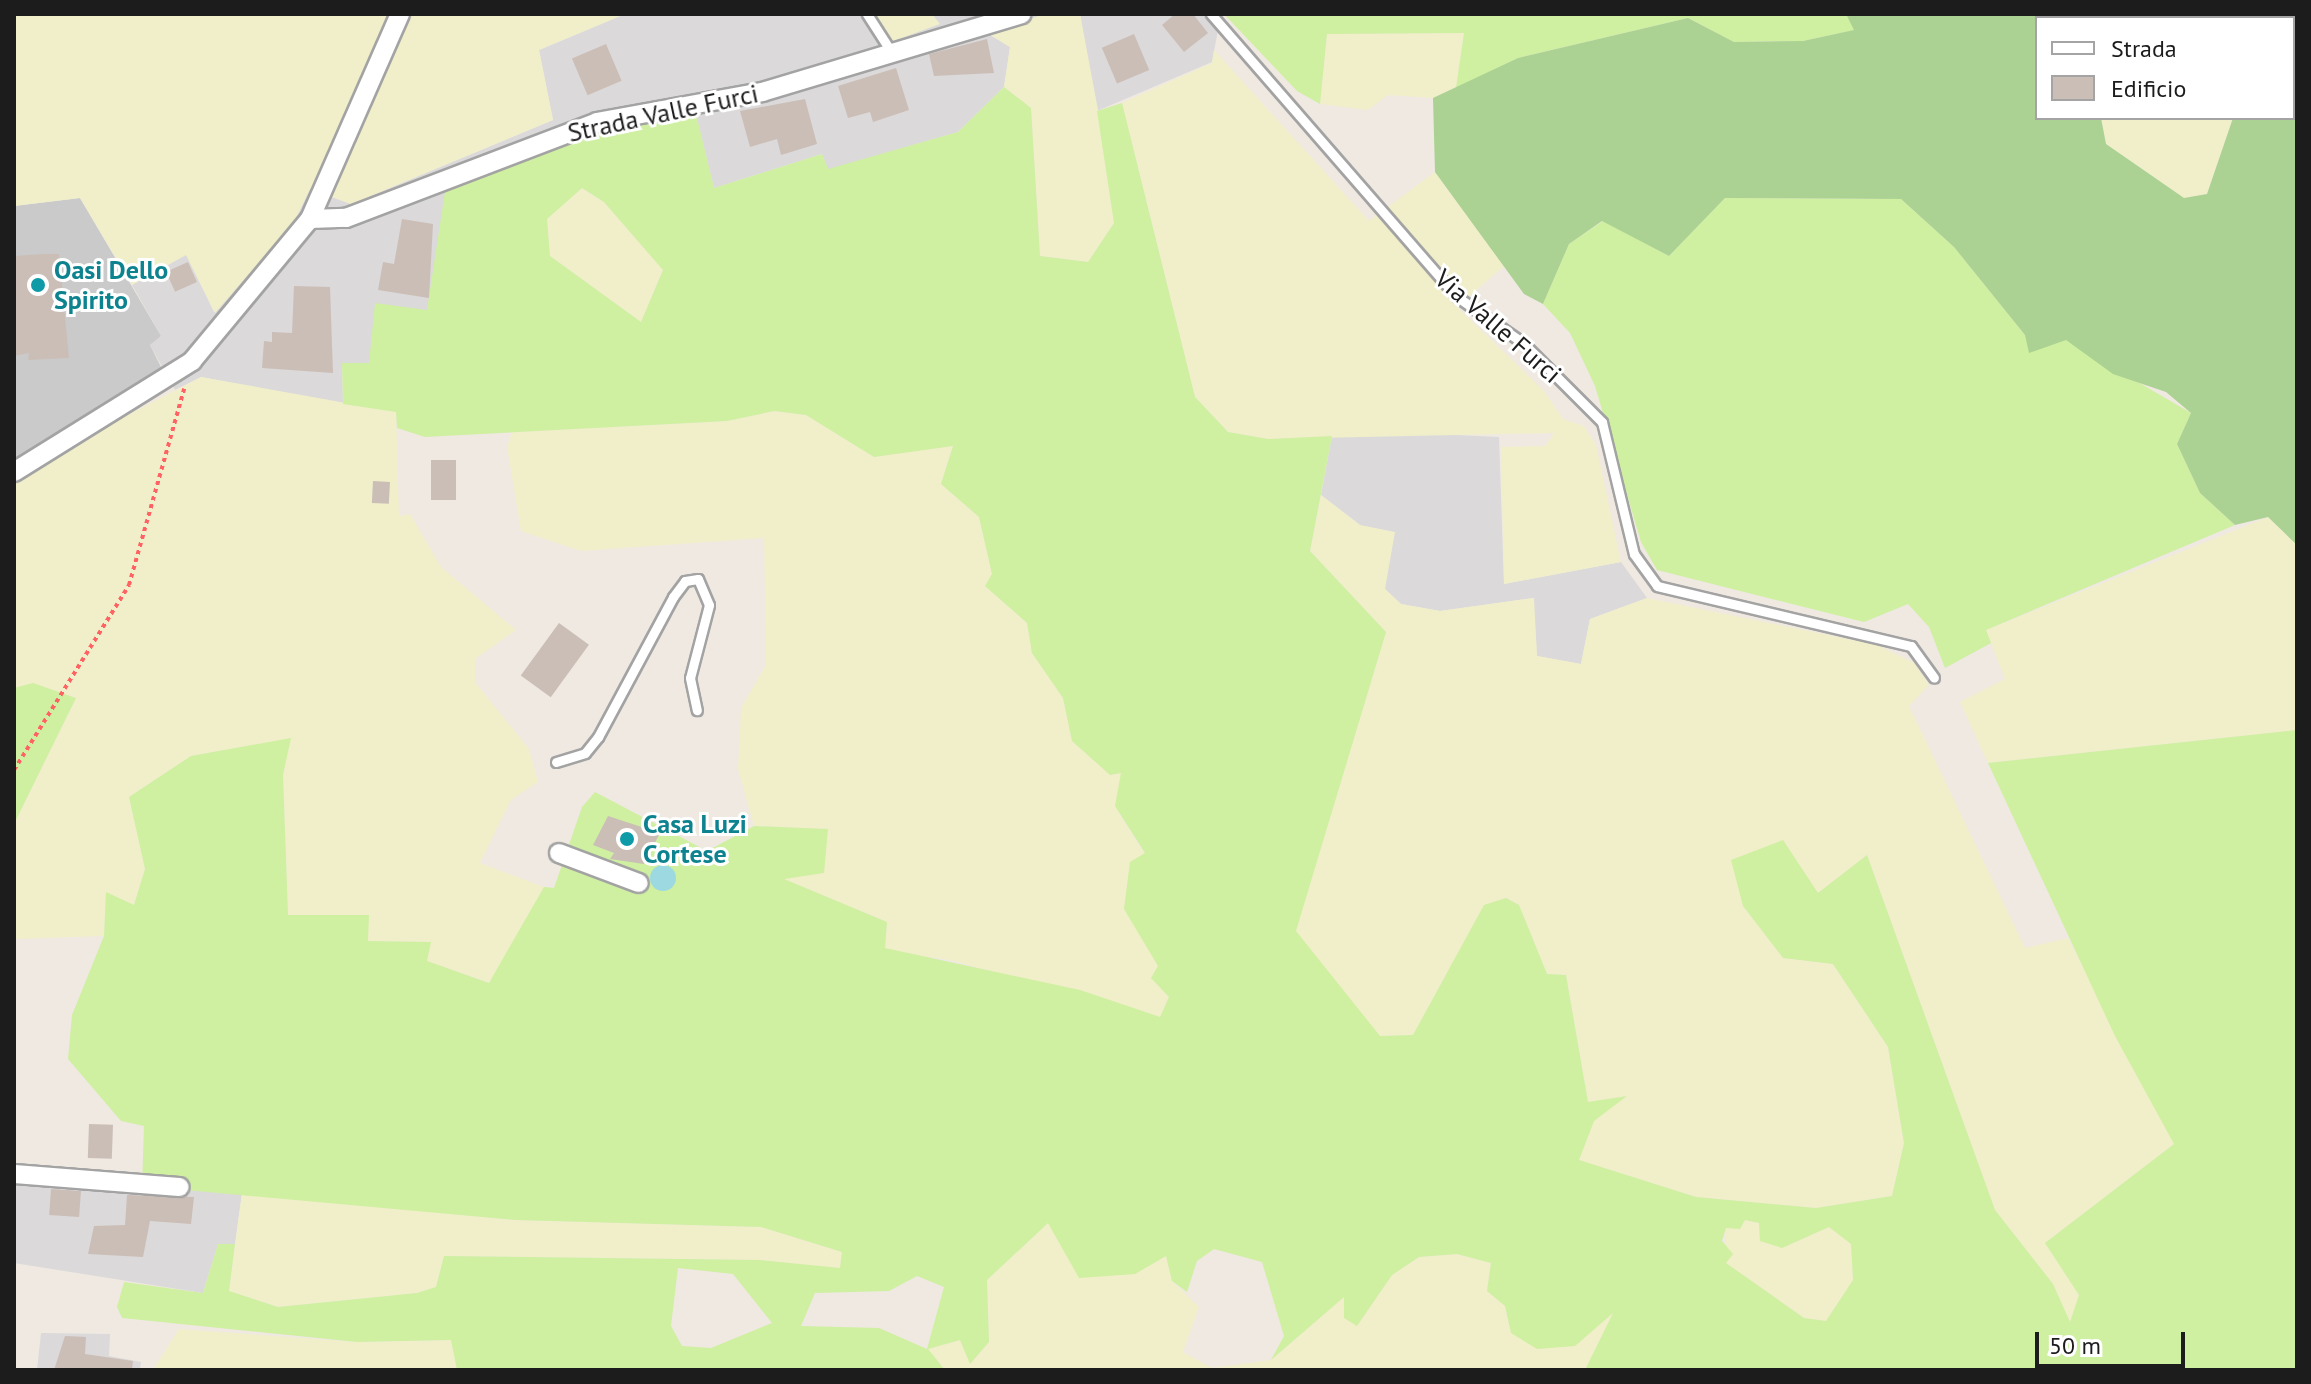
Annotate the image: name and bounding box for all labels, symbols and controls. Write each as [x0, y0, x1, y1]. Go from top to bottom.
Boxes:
legend [2035, 16, 2295, 120]
text: Strada [2111, 33, 2177, 64]
text: Edificio [2111, 73, 2186, 104]
street label: Strada Valle Furci [564, 77, 762, 149]
place label: Oasi Dello Spirito [54, 254, 168, 316]
street label: Via Valle Furci [1428, 262, 1568, 390]
marker: Oasi Dello Spirito [29, 276, 47, 294]
place label: Casa Luzi Cortese [643, 808, 747, 870]
marker: Casa Luzi Cortese [618, 830, 636, 848]
scale bar [2039, 1316, 2189, 1366]
text: 50 m [2049, 1330, 2101, 1361]

